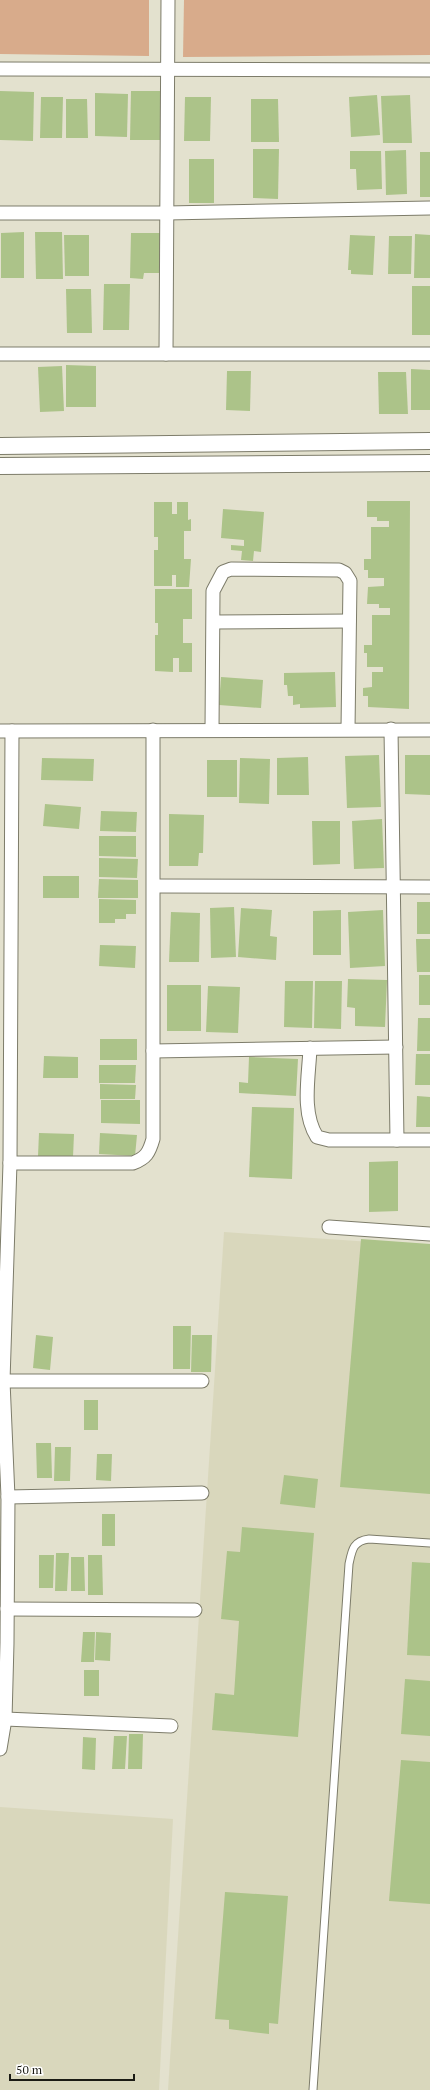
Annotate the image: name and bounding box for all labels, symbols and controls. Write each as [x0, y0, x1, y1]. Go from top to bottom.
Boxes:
scale bar [10, 2056, 134, 2082]
text: 50 m [16, 2062, 43, 2077]

